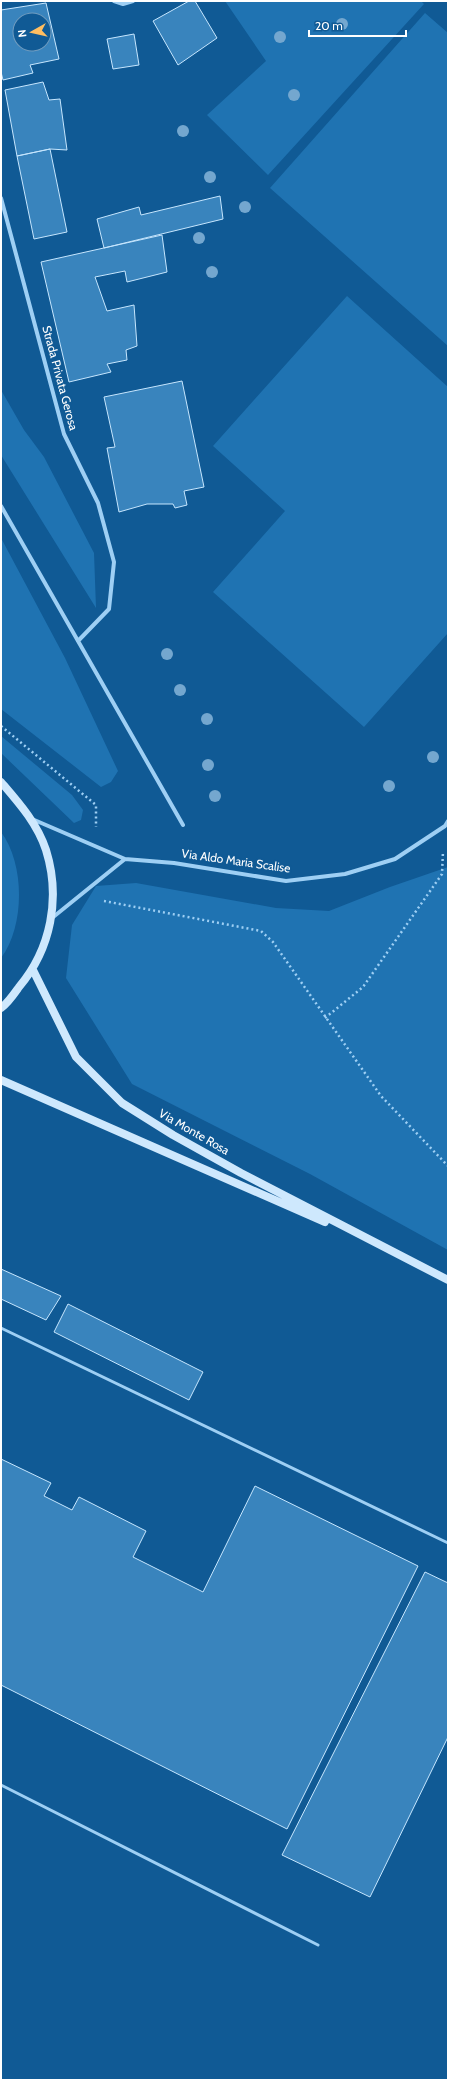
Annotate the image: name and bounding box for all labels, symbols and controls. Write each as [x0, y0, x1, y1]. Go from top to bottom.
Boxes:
north arrow [12, 12, 52, 52]
scale bar [309, 12, 406, 38]
text: 20 m [315, 18, 343, 33]
text: N [15, 29, 30, 38]
street label: Strada Privata Gerosa [39, 324, 82, 432]
street label: Via Aldo Maria Scalise [181, 845, 291, 876]
street label: Via Monte Rosa [156, 1105, 232, 1158]

